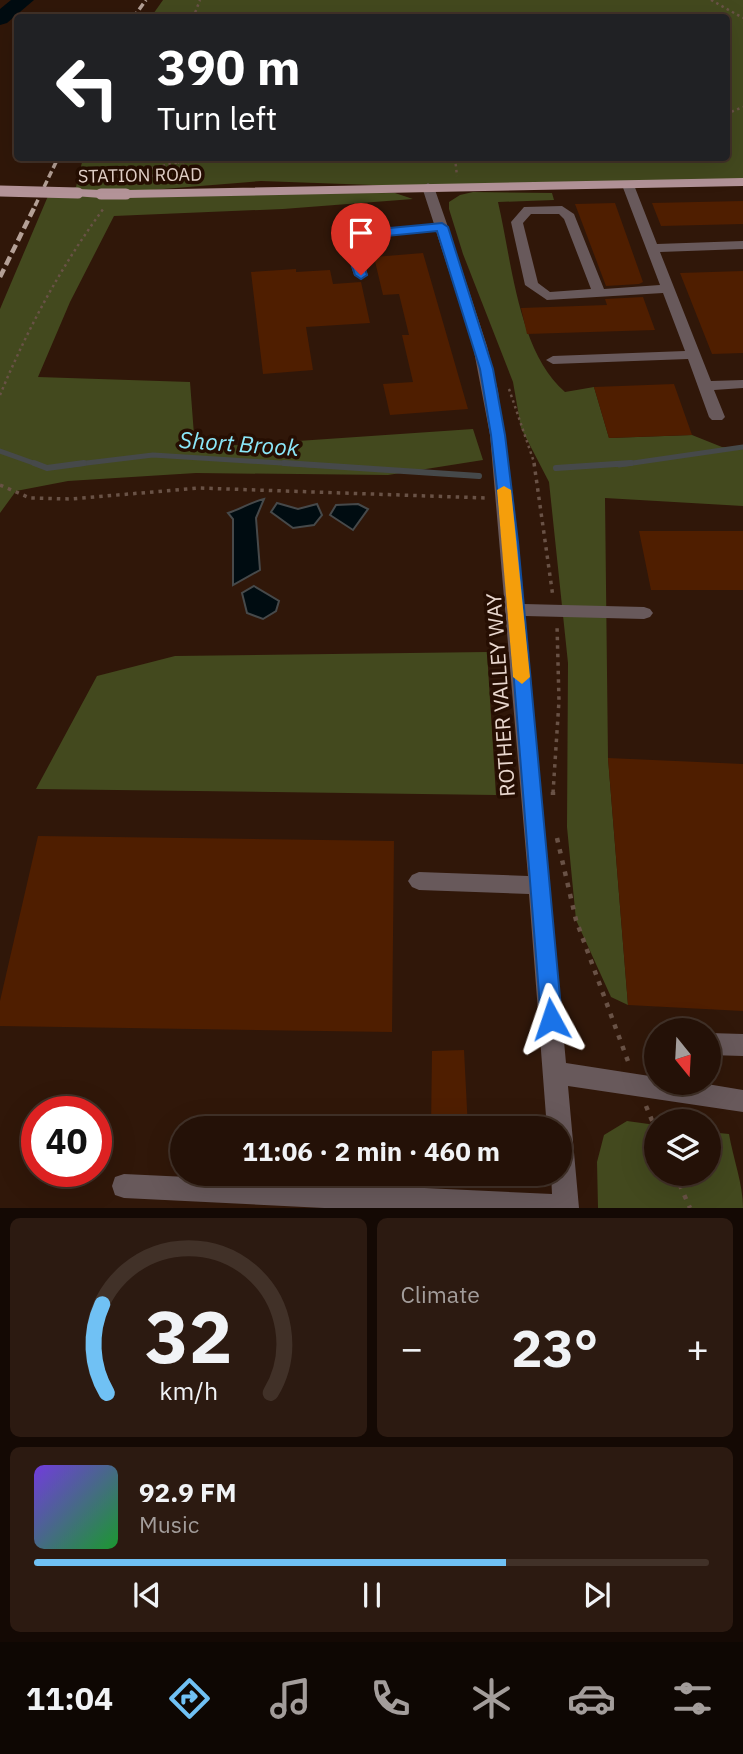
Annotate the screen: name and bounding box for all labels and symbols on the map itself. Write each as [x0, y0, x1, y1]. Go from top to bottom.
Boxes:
street label: STATION ROAD [78, 162, 202, 188]
pin [331, 203, 391, 275]
water label: Short Brook [178, 424, 301, 462]
street label: ROTHER VALLEY WAY [479, 592, 521, 798]
position arrow [514, 982, 588, 1056]
north arrow [644, 1018, 721, 1096]
speed limit sign: 40 [21, 1096, 112, 1187]

